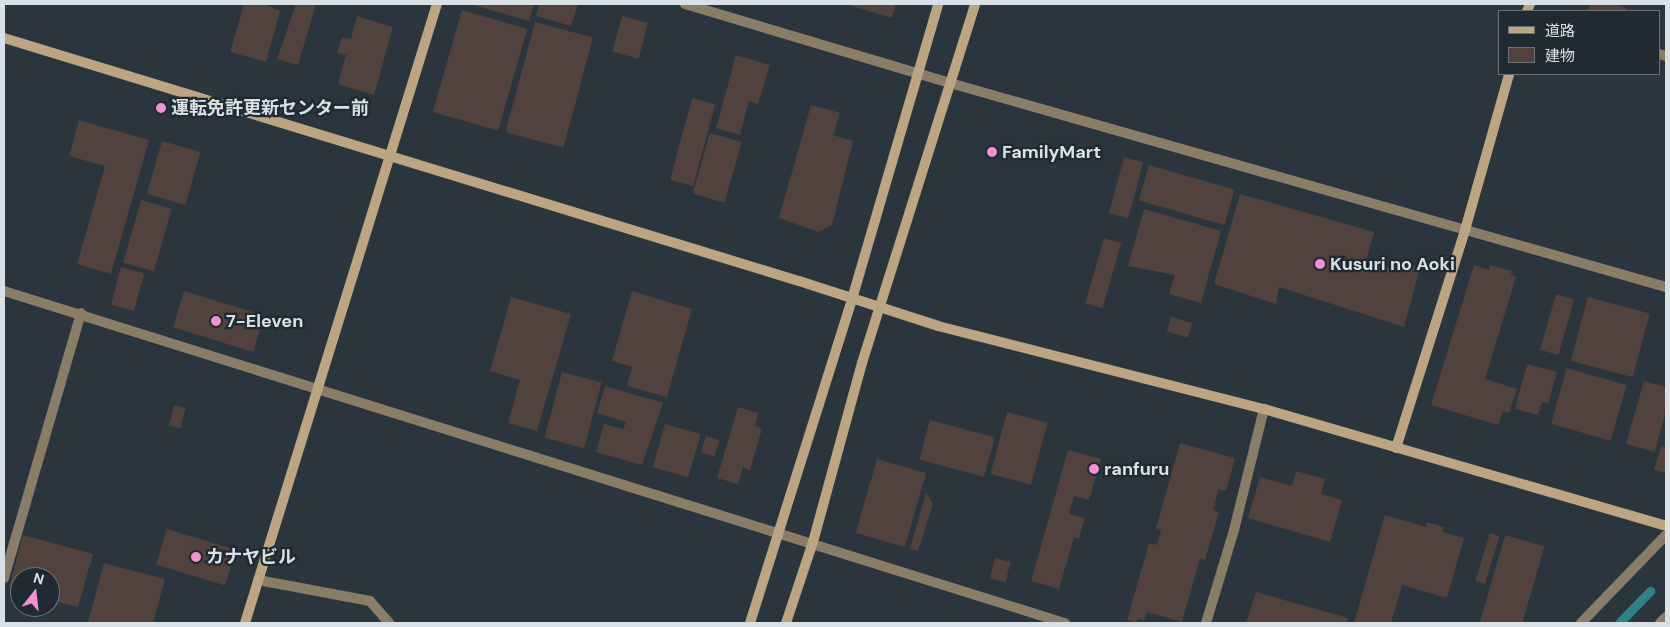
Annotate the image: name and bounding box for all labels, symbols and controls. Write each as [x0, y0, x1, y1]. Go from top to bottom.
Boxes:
legend [1498, 10, 1660, 75]
text: 道路 [1545, 21, 1575, 41]
text: 建物 [1545, 46, 1575, 66]
place label: 運転免許更新センター前 [171, 97, 369, 119]
marker: 運転免許更新センター前 [155, 102, 167, 114]
place label: FamilyMart [1002, 141, 1101, 163]
marker: FamilyMart [986, 146, 998, 158]
place label: Kusuri no Aoki [1330, 253, 1455, 275]
marker: Kusuri no Aoki [1314, 258, 1326, 270]
place label: 7-Eleven [226, 310, 303, 332]
marker: 7-Eleven [210, 315, 222, 327]
place label: ranfuru [1104, 458, 1169, 480]
marker: ranfuru [1088, 463, 1100, 475]
place label: カナヤビル [206, 546, 296, 568]
marker: カナヤビル [190, 551, 202, 563]
north arrow [10, 567, 60, 617]
text: N [31, 568, 46, 589]

